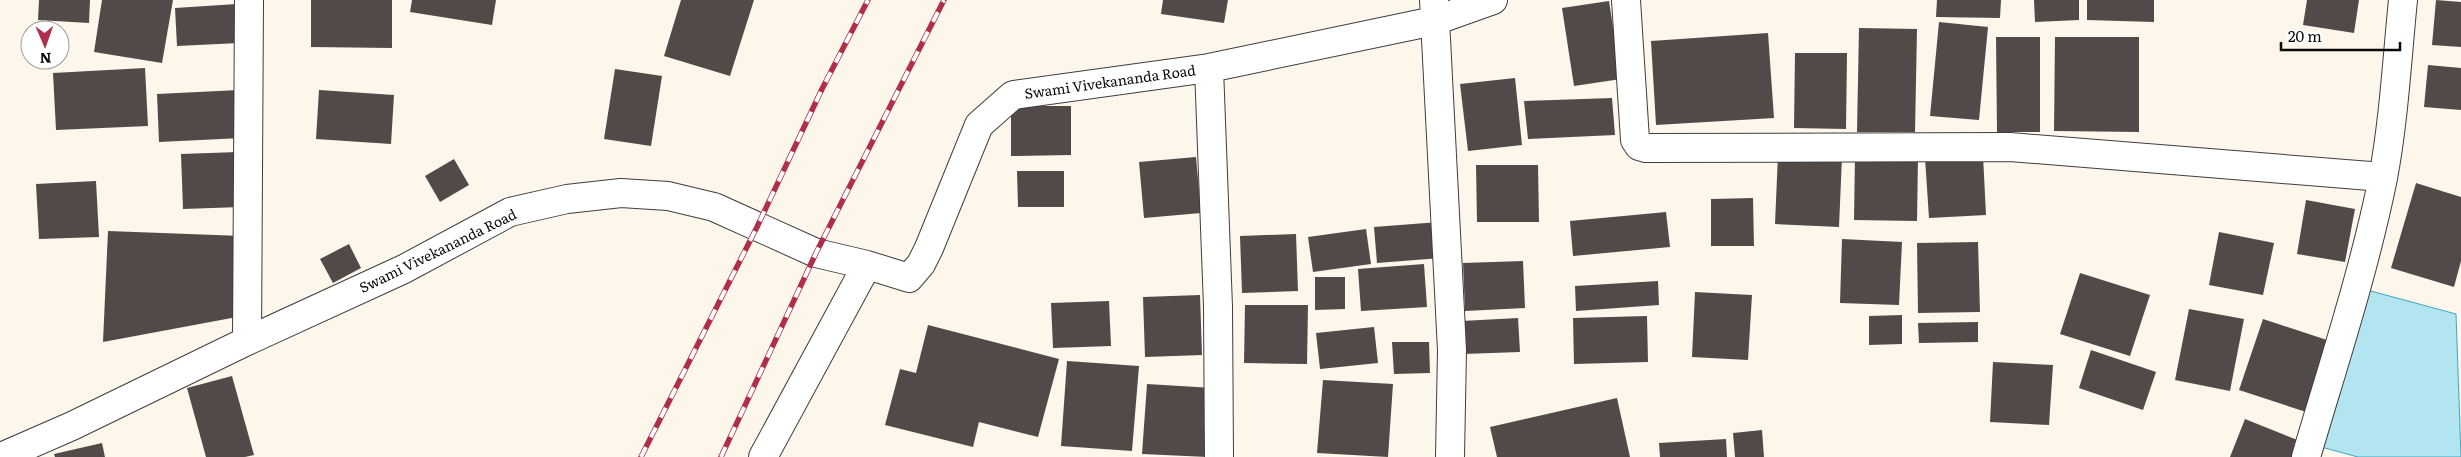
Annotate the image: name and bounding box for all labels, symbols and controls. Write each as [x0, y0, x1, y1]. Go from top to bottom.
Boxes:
north arrow [20, 20, 70, 70]
scale bar [2281, 20, 2400, 52]
text: 20 m [2288, 24, 2322, 47]
text: N [39, 49, 52, 69]
street label: Swami Vivekananda Road [1023, 59, 1197, 103]
street label: Swami Vivekananda Road [356, 203, 520, 297]

